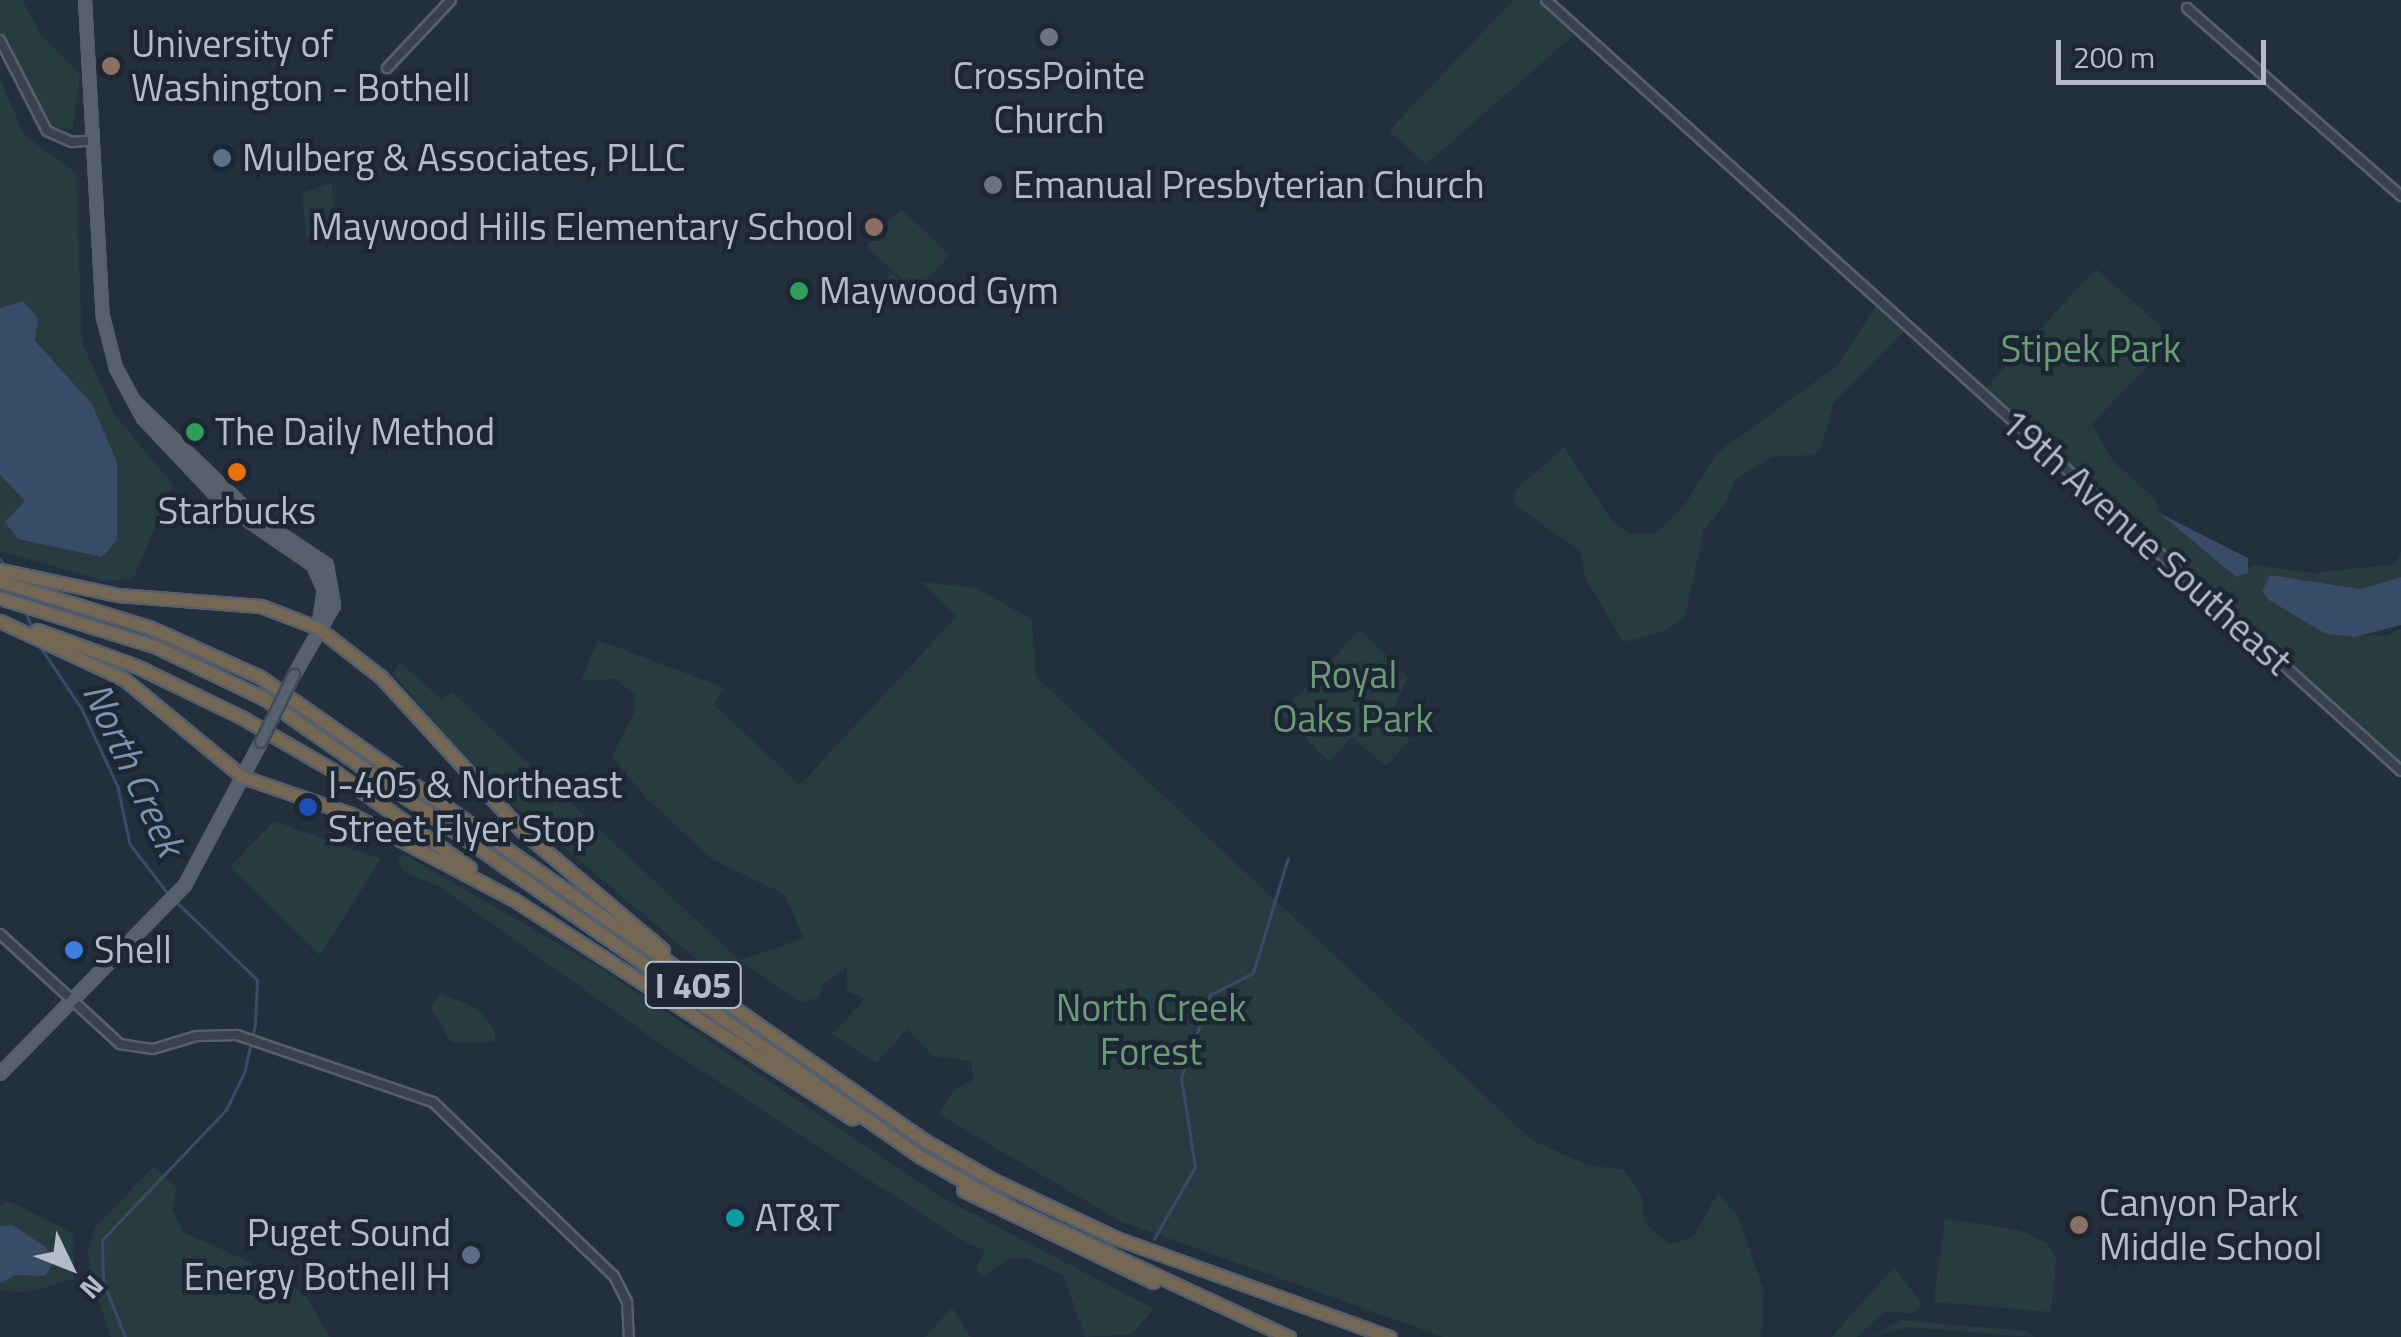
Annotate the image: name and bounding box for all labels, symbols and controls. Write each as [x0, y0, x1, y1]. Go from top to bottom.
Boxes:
scale bar [2061, 20, 2271, 82]
place label: University of Washington - Bothell [131, 21, 470, 110]
marker: CrossPointe Church [1038, 26, 1060, 48]
text: 200 m [2073, 34, 2155, 80]
place label: CrossPointe Church [953, 53, 1145, 142]
marker: University of Washington - Bothell [100, 55, 122, 77]
place label: Mulberg & Associates, PLLC [242, 135, 685, 181]
marker: Mulberg & Associates, PLLC [211, 147, 233, 169]
place label: Emanual Presbyterian Church [1013, 162, 1485, 208]
marker: Emanual Presbyterian Church [982, 174, 1004, 196]
place label: Maywood Hills Elementary School [311, 204, 854, 250]
marker: Maywood Hills Elementary School [863, 216, 885, 238]
place label: Maywood Gym [819, 268, 1059, 314]
marker: Maywood Gym [788, 280, 810, 302]
park label: Stipek Park [2001, 326, 2181, 372]
street label: 19th Avenue Southeast [1991, 399, 2301, 685]
place label: The Daily Method [215, 409, 495, 455]
marker: The Daily Method [184, 421, 206, 443]
marker: Starbucks [226, 461, 248, 483]
place label: Starbucks [158, 488, 316, 534]
park label: Royal Oaks Park [1272, 652, 1434, 742]
water label: North Creek [73, 675, 195, 863]
place label: I-405 & Northeast Street Flyer Stop [328, 762, 622, 852]
marker: I-405 & Northeast Street Flyer Stop [297, 796, 319, 818]
place label: Shell [94, 927, 172, 973]
marker: Shell [63, 939, 85, 961]
road number: I 405 [643, 955, 743, 1015]
park label: North Creek Forest [1056, 985, 1246, 1074]
place label: Canyon Park Middle School [2099, 1180, 2322, 1270]
place label: AT&T [755, 1195, 840, 1241]
marker: AT&T [724, 1207, 746, 1229]
place label: Puget Sound Energy Bothell H [183, 1210, 451, 1300]
marker: Canyon Park Middle School [2068, 1214, 2090, 1236]
north arrow [20, 1217, 120, 1317]
marker: Puget Sound Energy Bothell H [460, 1244, 482, 1266]
text: N [70, 1266, 115, 1310]

